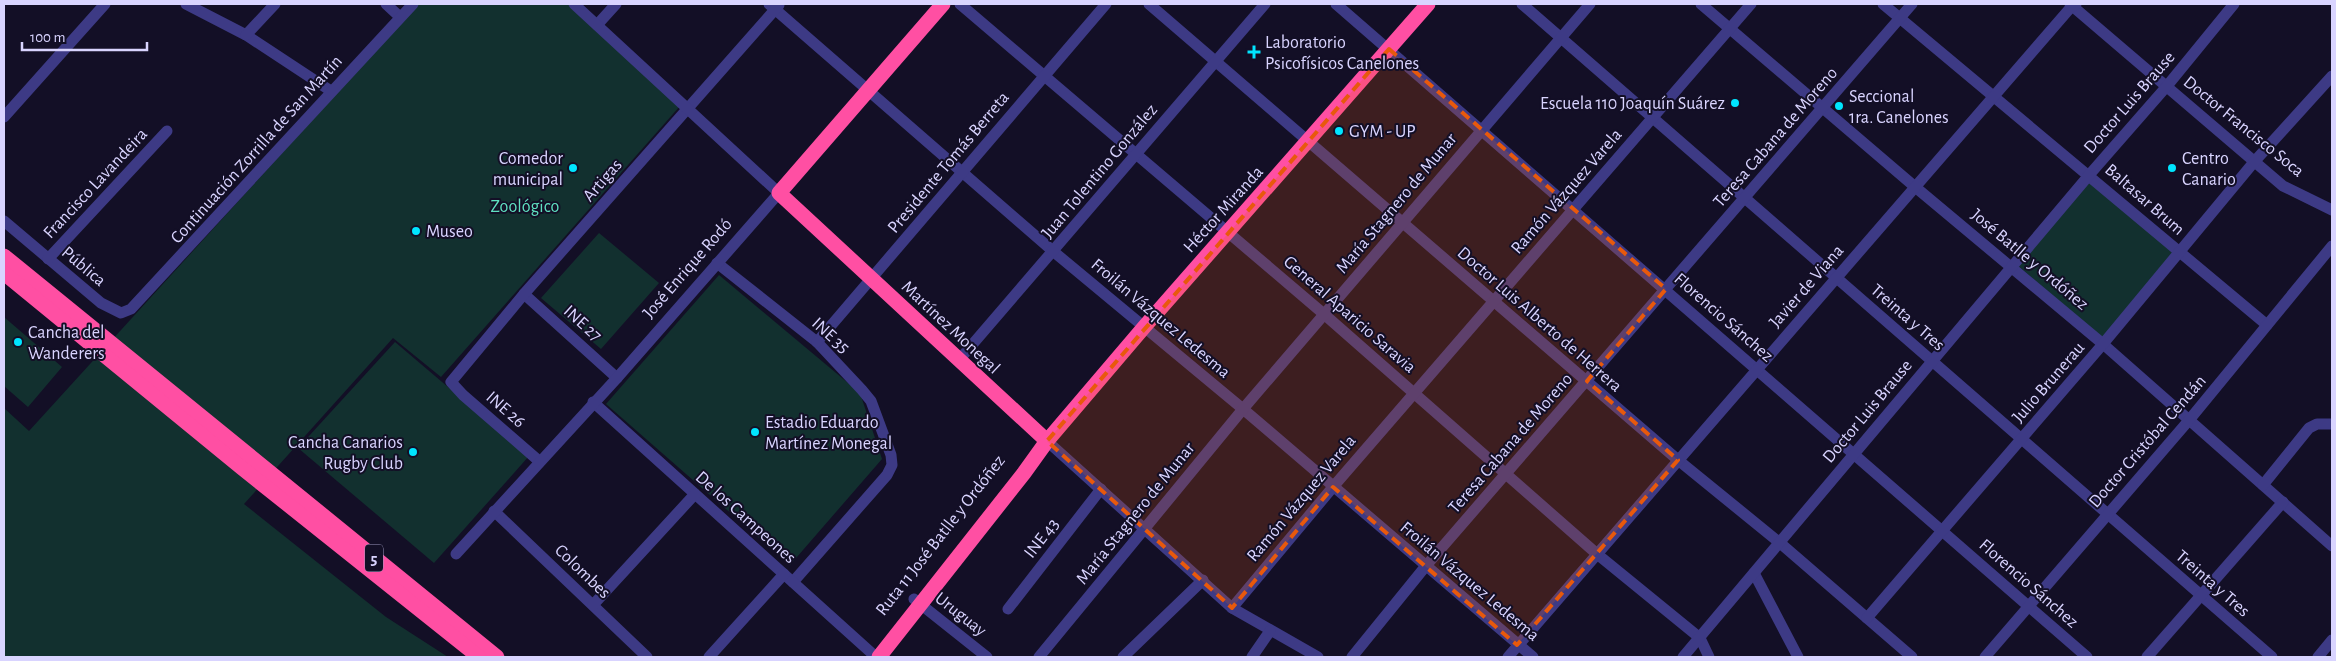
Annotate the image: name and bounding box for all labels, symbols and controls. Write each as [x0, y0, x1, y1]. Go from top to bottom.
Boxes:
scale bar [22, 20, 148, 52]
text: 100 m [30, 30, 65, 45]
place label: Laboratorio Psicofísicos Canelones [1265, 34, 1419, 73]
marker: Laboratorio Psicofísicos Canelones [1247, 45, 1261, 59]
street label: Doctor Luis Brause [2081, 48, 2179, 157]
street label: Continuación Zorrilla de San Martín [168, 52, 346, 247]
street label: Teresa Cabana de Moreno [1710, 64, 1841, 211]
street label: Doctor Francisco Soca [2180, 73, 2307, 181]
place label: Seccional 1ra. Canelones [1849, 88, 1949, 127]
street label: Presidente Tomás Berreta [885, 89, 1013, 237]
place label: Escuela 110 Joaquín Suárez [1540, 95, 1725, 113]
marker: Escuela 110 Joaquín Suárez [1729, 97, 1741, 109]
marker: Seccional 1ra. Canelones [1833, 100, 1845, 112]
street label: Juan Tolentino González [1039, 101, 1161, 242]
place label: GYM - UP [1349, 123, 1416, 141]
street label: Francisco Lavandeira [40, 125, 151, 242]
marker: GYM - UP [1333, 125, 1345, 137]
street label: Ramón Vázquez Varela [1508, 126, 1626, 258]
street label: María Stagnero de Munar [1333, 130, 1461, 277]
place label: Comedor municipal [493, 150, 563, 189]
place label: Centro Canario [2182, 150, 2236, 189]
street label: Artigas [580, 156, 626, 205]
street label: Baltasar Brum [2101, 161, 2188, 239]
marker: Comedor municipal [567, 162, 579, 174]
marker: Centro Canario [2166, 162, 2178, 174]
street label: Héctor Miranda [1180, 163, 1267, 256]
park label: Zoológico [491, 198, 560, 216]
street label: José Batlle y Ordóñez [1967, 206, 2091, 314]
street label: José Enrique Rodó [640, 215, 736, 322]
place label: Museo [426, 223, 473, 241]
marker: Museo [410, 225, 422, 237]
street label: Javier de Viana [1766, 242, 1847, 332]
street label: Pública [58, 243, 109, 290]
street label: Doctor Luis Alberto de Herrera [1454, 244, 1625, 396]
street label: General Aparicio Saravia [1280, 253, 1419, 377]
street label: Froilán Vázquez Ledesma [1087, 256, 1233, 382]
street label: Florencio Sánchez [1670, 270, 1776, 366]
street label: Martínez Monegal [898, 278, 1003, 378]
street label: Treinta y Tres [1867, 281, 1948, 355]
street label: INE 27 [560, 302, 605, 345]
street label: INE 35 [808, 314, 853, 357]
place label: Cancha del Wanderers [28, 324, 105, 363]
marker: Cancha del Wanderers [12, 336, 24, 348]
street label: Julio Brunerau [2009, 339, 2088, 426]
street label: Doctor Luis Brause [1820, 357, 1916, 467]
street label: Teresa Cabana de Moreno [1445, 370, 1576, 517]
street label: Doctor Cristóbal Cendán [2086, 372, 2210, 511]
street label: INE 26 [482, 388, 528, 431]
place label: Estadio Eduardo Martínez Monegal [765, 414, 892, 453]
marker: Estadio Eduardo Martínez Monegal [749, 426, 761, 438]
street label: Ramón Vázquez Varela [1244, 432, 1360, 565]
place label: Cancha Canarios Rugby Club [288, 434, 403, 473]
street label: María Stagnero de Munar [1073, 439, 1199, 588]
marker: Cancha Canarios Rugby Club [407, 446, 419, 458]
street label: Ruta 11 José Batlle y Ordóñez [873, 452, 1009, 619]
street label: De los Campeones [692, 468, 799, 567]
street label: INE 43 [1021, 515, 1063, 562]
street label: Froilán Vázquez Ledesma [1396, 519, 1542, 645]
street label: Florencio Sánchez [1975, 536, 2081, 632]
street label: Colombes [551, 541, 614, 602]
road number: 5 [365, 544, 383, 572]
street label: Treinta y Tres [2172, 547, 2253, 621]
street label: Uruguay [931, 589, 990, 640]

